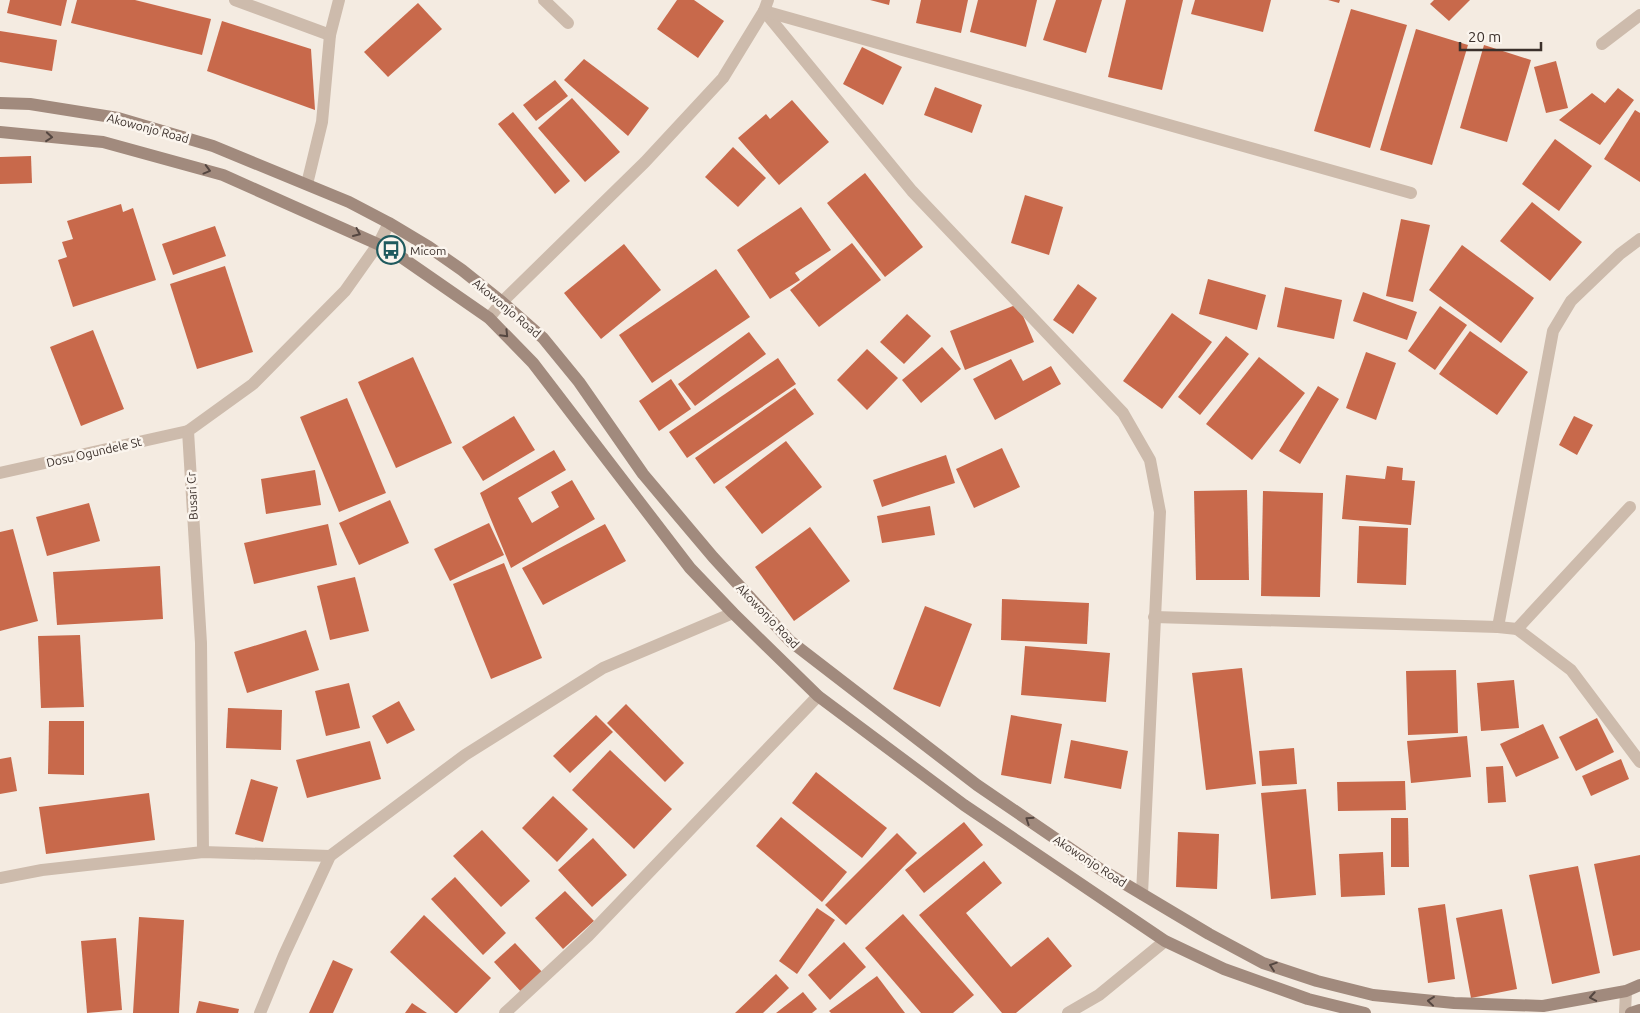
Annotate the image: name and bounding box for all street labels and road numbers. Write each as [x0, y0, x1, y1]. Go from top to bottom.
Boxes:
street label: Akowonjo Road [106, 111, 190, 145]
street label: Akowonjo Road [471, 276, 543, 340]
street label: Dosu Ogundele St [45, 435, 143, 469]
street label: Busari Cr [184, 471, 200, 520]
street label: Akowonjo Road [734, 581, 802, 651]
street label: Akowonjo Road [1051, 833, 1129, 889]

